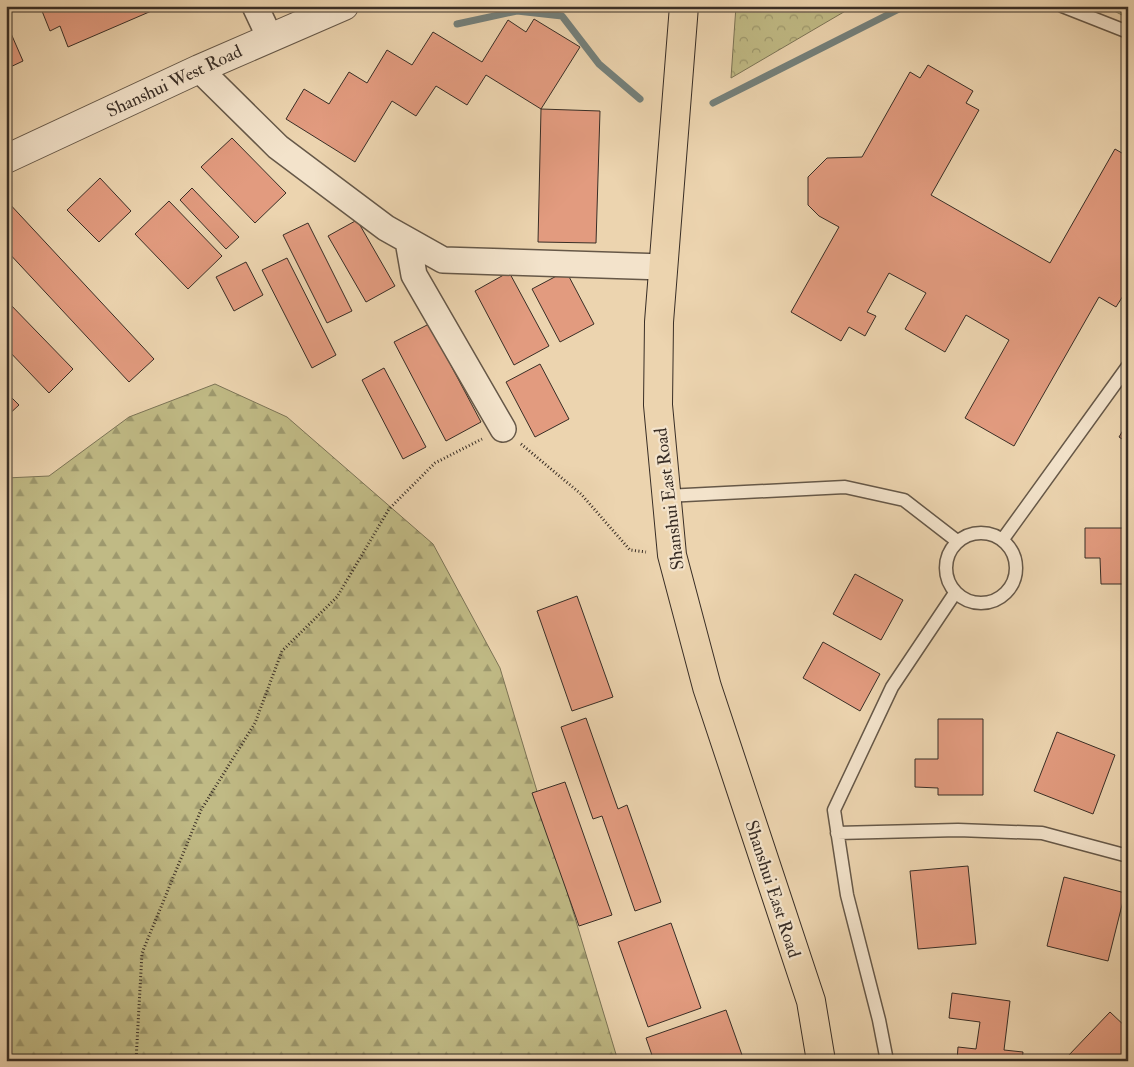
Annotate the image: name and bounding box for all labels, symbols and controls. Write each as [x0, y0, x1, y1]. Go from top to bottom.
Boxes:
street label: Shanshui West Road [103, 40, 246, 123]
street label: Shanshui East Road [649, 426, 690, 571]
street label: Shanshui East Road [739, 817, 806, 961]

